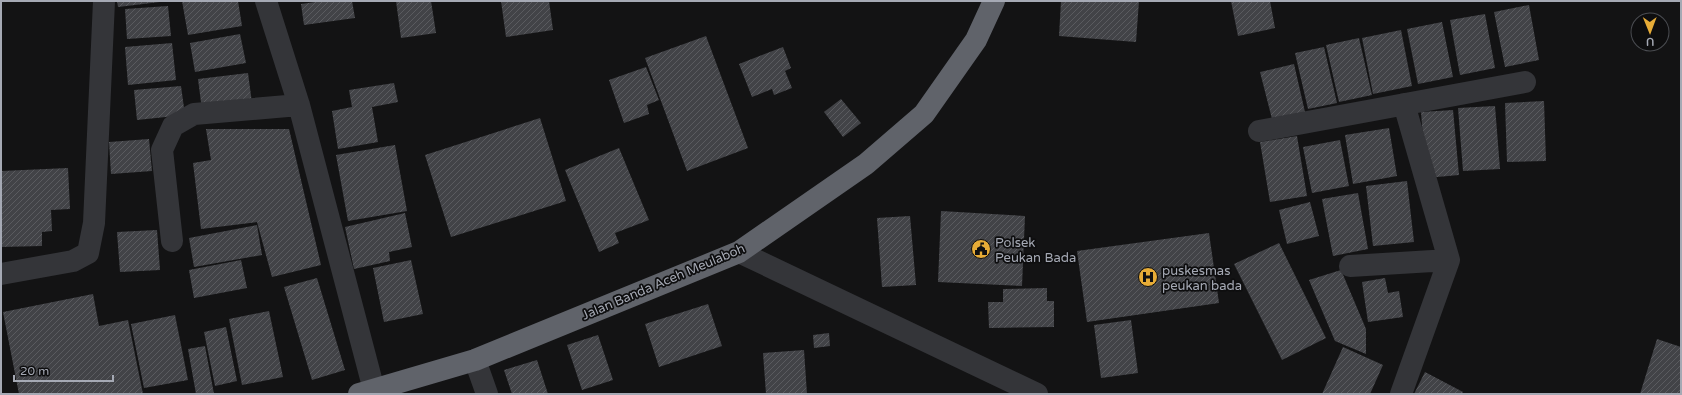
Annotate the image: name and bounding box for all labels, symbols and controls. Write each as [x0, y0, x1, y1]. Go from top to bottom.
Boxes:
north arrow [1630, 12, 1670, 52]
text: U [1646, 35, 1654, 48]
place label: Polsek Peukan Bada [995, 235, 1076, 266]
public building icon: Polsek Peukan Bada [970, 238, 992, 260]
street label: Jalan Banda Aceh Meulaboh [579, 240, 747, 324]
place label: puskesmas peukan bada [1162, 263, 1242, 294]
hospital icon: puskesmas peukan bada [1137, 266, 1159, 288]
scale bar [14, 357, 113, 383]
text: 20 m [20, 364, 49, 378]

